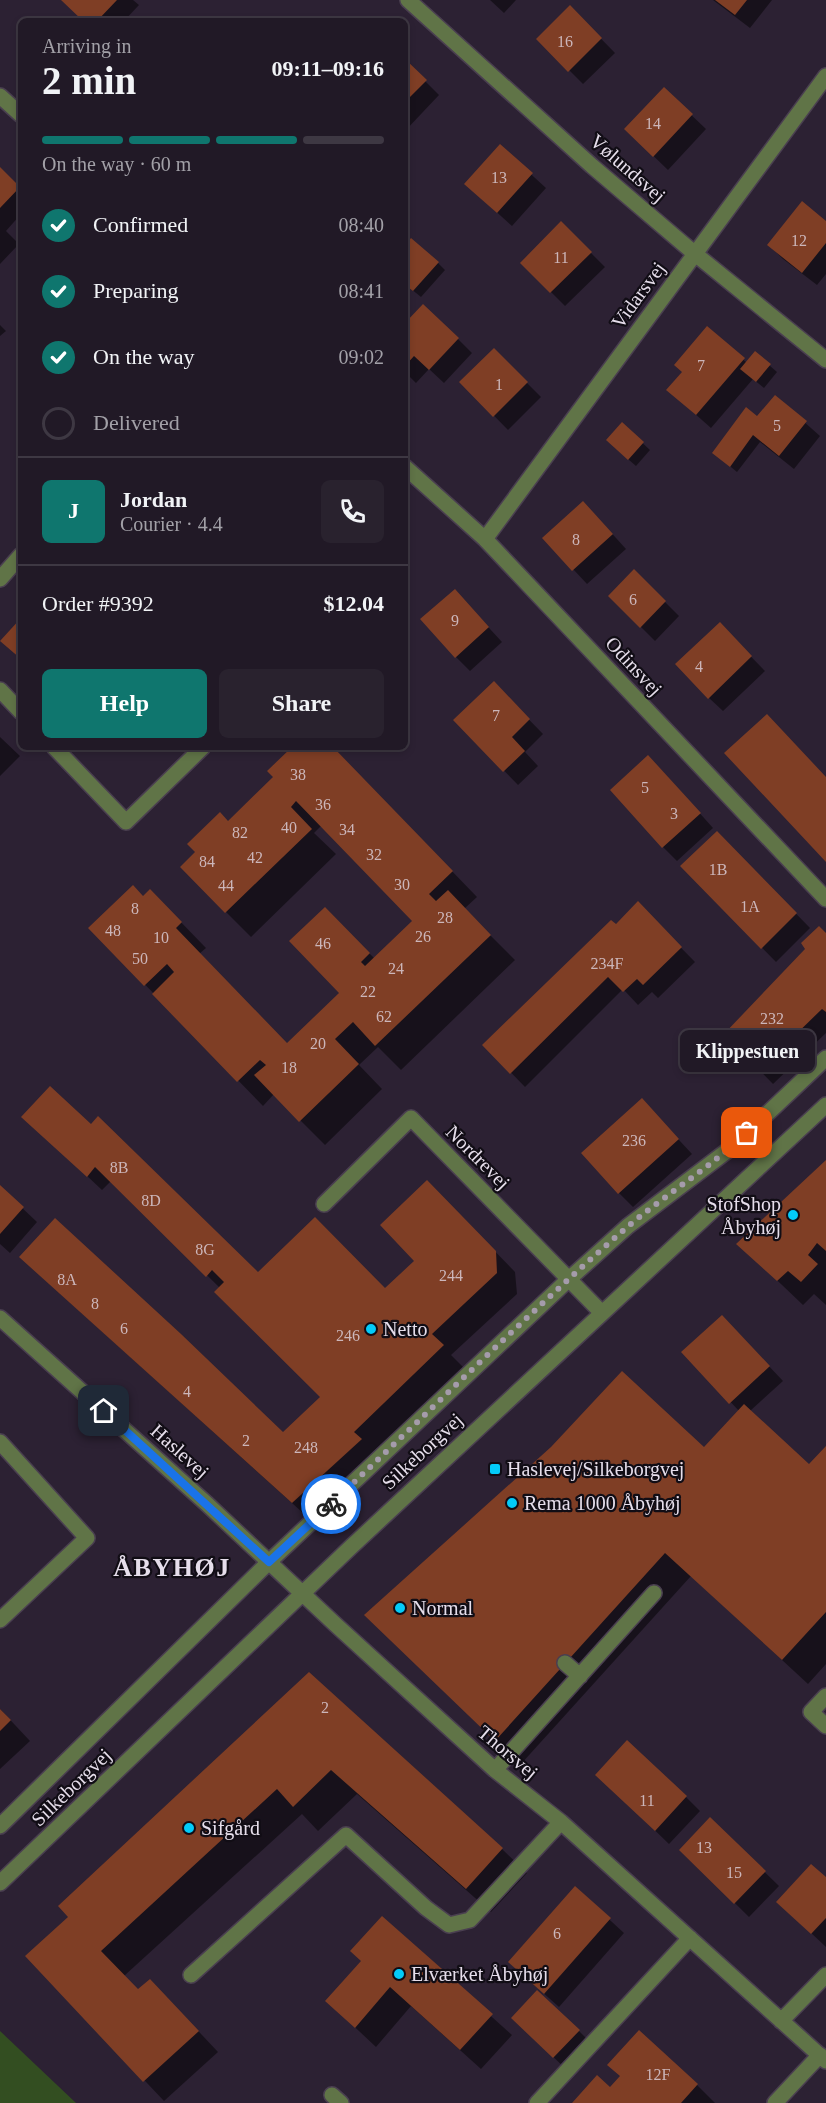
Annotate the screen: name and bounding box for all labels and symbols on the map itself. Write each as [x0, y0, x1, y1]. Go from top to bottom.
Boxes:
house number: 16 [557, 33, 573, 50]
house number: 14 [645, 115, 661, 132]
street label: Vølundsvej [585, 129, 670, 207]
house number: 13 [491, 169, 507, 186]
house number: 12 [791, 232, 807, 249]
house number: 11 [553, 249, 569, 266]
street label: Vidarsvej [607, 258, 670, 333]
house number: 7 [697, 357, 705, 374]
house number: 1 [495, 376, 503, 393]
house number: 5 [773, 417, 781, 434]
house number: 8 [572, 531, 580, 548]
house number: 6 [629, 591, 637, 608]
house number: 9 [451, 612, 459, 629]
street label: Odinsvej [601, 632, 667, 701]
house number: 4 [695, 658, 703, 675]
house number: 7 [492, 707, 500, 724]
house number: 38 [290, 766, 306, 783]
house number: 5 [641, 779, 649, 796]
house number: 36 [315, 796, 331, 813]
house number: 3 [670, 805, 678, 822]
house number: 40 [281, 819, 297, 836]
house number: 34 [339, 821, 355, 838]
house number: 82 [232, 824, 248, 841]
house number: 32 [366, 846, 382, 863]
house number: 42 [247, 849, 263, 866]
house number: 84 [199, 853, 215, 870]
house number: 1B [709, 861, 727, 878]
house number: 30 [394, 876, 410, 893]
house number: 44 [218, 877, 234, 894]
house number: 1A [740, 898, 760, 915]
house number: 8 [131, 900, 139, 917]
house number: 28 [437, 909, 453, 926]
house number: 48 [105, 922, 121, 939]
house number: 26 [415, 928, 431, 945]
house number: 10 [153, 929, 169, 946]
house number: 46 [315, 935, 331, 952]
house number: 50 [132, 950, 148, 967]
house number: 234F [591, 955, 624, 972]
house number: 24 [388, 960, 404, 977]
house number: 22 [360, 983, 376, 1000]
house number: 62 [376, 1008, 392, 1025]
house number: 232 [760, 1010, 784, 1027]
callout: Klippestuen [680, 1031, 814, 1073]
house number: 20 [310, 1035, 326, 1052]
house number: 18 [281, 1059, 297, 1076]
pin [721, 1107, 772, 1158]
street label: Nordrevej [441, 1121, 514, 1194]
house number: 236 [622, 1132, 646, 1149]
house number: 8B [110, 1159, 128, 1176]
house number: 8D [141, 1192, 161, 1209]
place label: StofShop Åbyhøj [707, 1193, 781, 1239]
marker: StofShop Åbyhøj [786, 1208, 800, 1222]
house number: 8G [195, 1241, 215, 1258]
house number: 244 [439, 1267, 463, 1284]
house number: 8A [57, 1271, 77, 1288]
house number: 8 [91, 1295, 99, 1312]
place label: Netto [383, 1318, 427, 1340]
house number: 6 [120, 1320, 128, 1337]
marker: Netto [364, 1322, 378, 1336]
house number: 246 [336, 1327, 360, 1344]
house number: 4 [183, 1383, 191, 1400]
pin [78, 1385, 129, 1436]
street label: Silkeborgvej [377, 1408, 467, 1495]
street label: Haslevej [146, 1419, 213, 1483]
house number: 2 [242, 1432, 250, 1449]
house number: 248 [294, 1439, 318, 1456]
place label: Haslevej/Silkeborgvej [507, 1458, 684, 1481]
marker: Haslevej/Silkeborgvej [488, 1462, 502, 1476]
courier [301, 1474, 361, 1534]
place label: Rema 1000 Åbyhøj [524, 1492, 681, 1515]
marker: Rema 1000 Åbyhøj [505, 1496, 519, 1510]
district label: ÅBYHØJ [113, 1553, 231, 1582]
place label: Normal [412, 1597, 474, 1619]
marker: Normal [393, 1601, 407, 1615]
house number: 2 [321, 1699, 329, 1716]
street label: Thorsvej [473, 1721, 542, 1784]
street label: Silkeborgvej [27, 1744, 116, 1831]
house number: 11 [639, 1792, 655, 1809]
place label: Sifgård [201, 1817, 260, 1840]
marker: Sifgård [182, 1821, 196, 1835]
house number: 13 [696, 1839, 712, 1856]
house number: 15 [726, 1864, 742, 1881]
house number: 6 [553, 1925, 561, 1942]
place label: Elværket Åbyhøj [411, 1963, 548, 1986]
marker: Elværket Åbyhøj [392, 1967, 406, 1981]
house number: 12F [646, 2066, 671, 2083]

